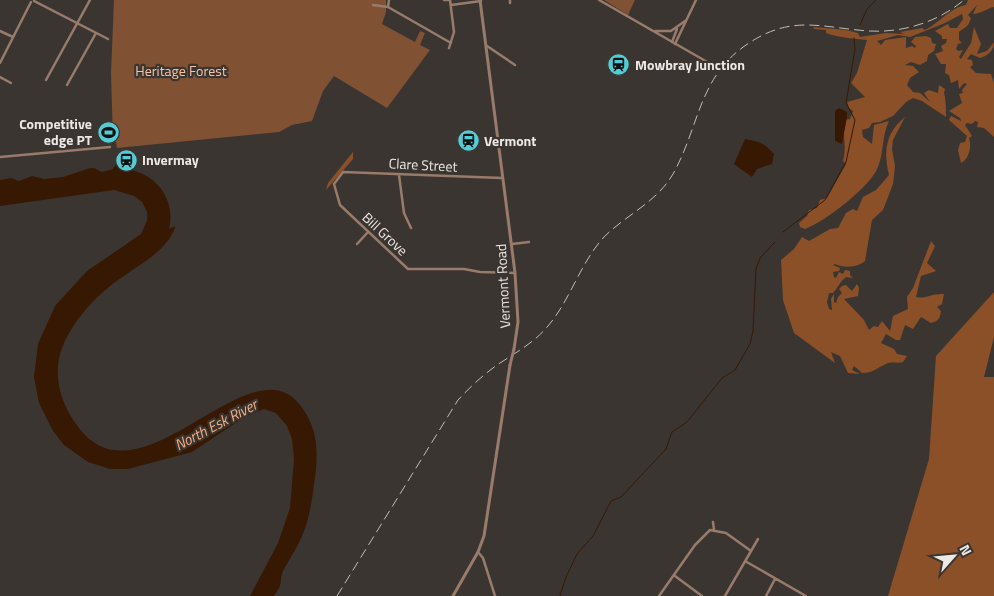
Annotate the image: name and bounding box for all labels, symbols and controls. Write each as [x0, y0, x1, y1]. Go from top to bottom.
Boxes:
station icon: Mowbray Junction [607, 53, 631, 77]
place label: Mowbray Junction [635, 54, 745, 75]
park label: Heritage Forest [135, 60, 227, 81]
place label: Competitive edge PT [19, 113, 93, 150]
sports icon: Competitive edge PT [96, 120, 120, 144]
station icon: Vermont [456, 129, 480, 153]
place label: Vermont [484, 130, 536, 151]
station icon: Invermay [114, 148, 138, 172]
place label: Invermay [142, 149, 199, 170]
street label: Clare Street [388, 152, 458, 177]
street label: Bill Grove [358, 207, 413, 260]
street label: Vermont Road [490, 243, 515, 329]
water label: North Esk River [170, 392, 263, 456]
north arrow [929, 531, 979, 581]
text: N [954, 541, 978, 559]

